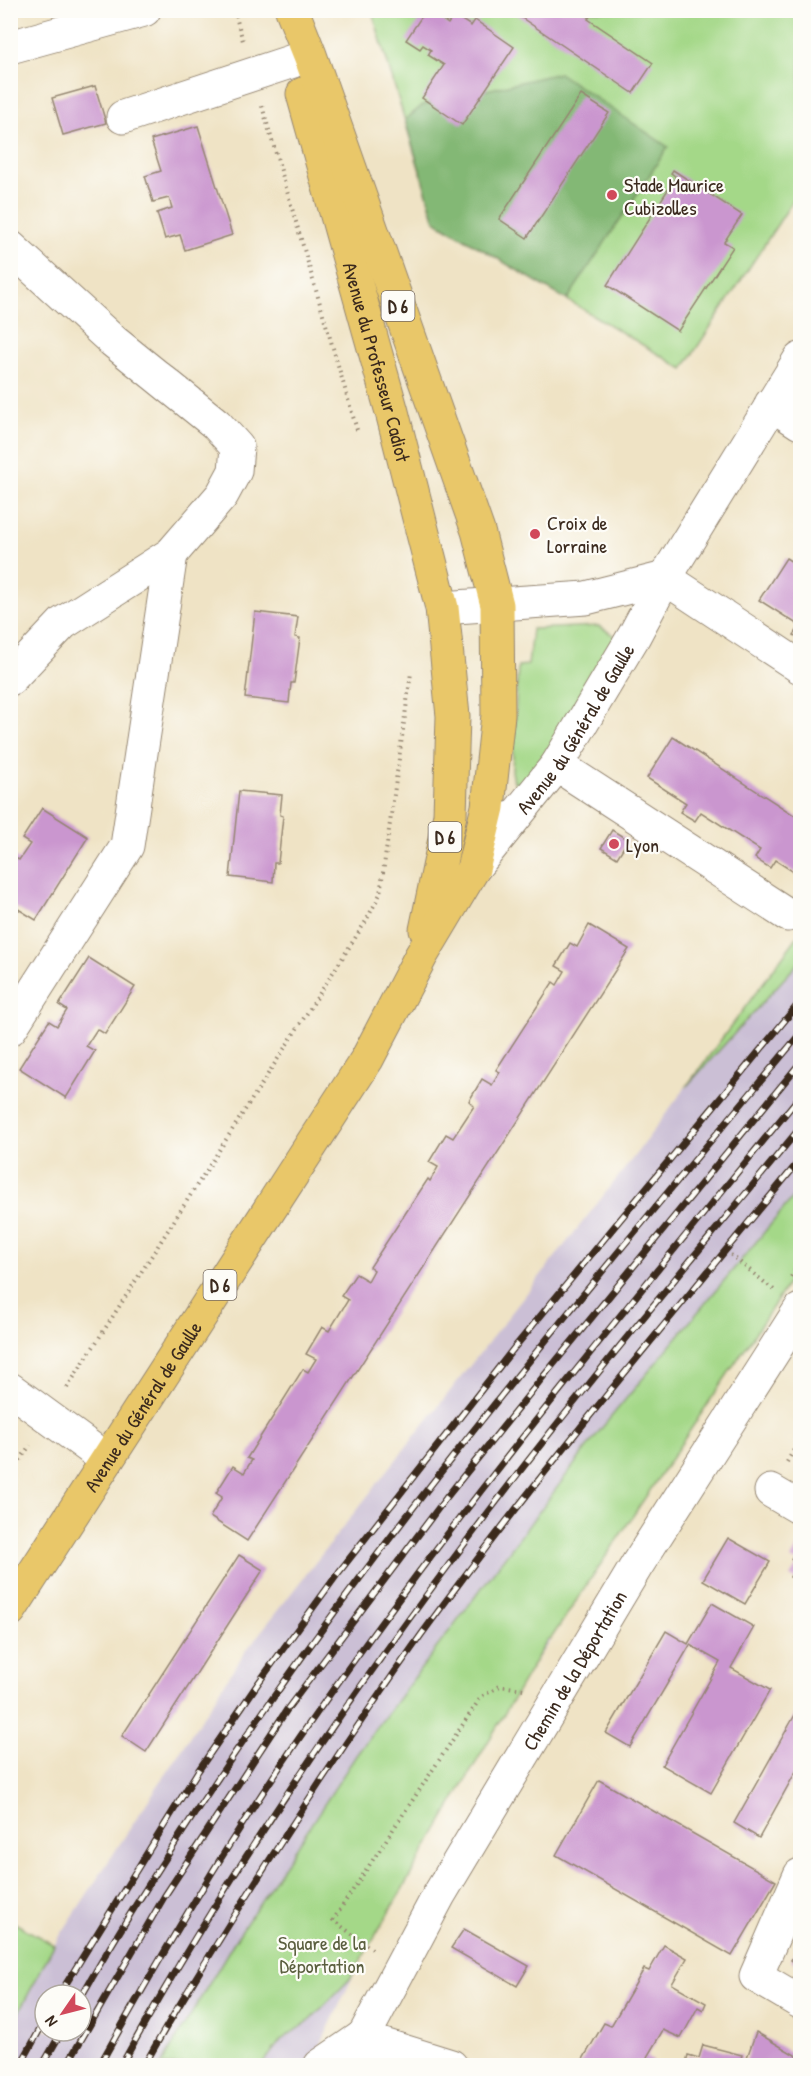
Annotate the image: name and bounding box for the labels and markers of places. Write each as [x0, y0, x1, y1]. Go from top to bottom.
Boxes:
place label: Stade Maurice Cubizolles [624, 171, 724, 221]
marker: Stade Maurice Cubizolles [605, 188, 619, 202]
place label: Croix de Lorraine [547, 509, 608, 559]
marker: Croix de Lorraine [528, 527, 542, 541]
place label: Lyon [626, 831, 659, 858]
marker: Lyon [607, 837, 621, 851]

